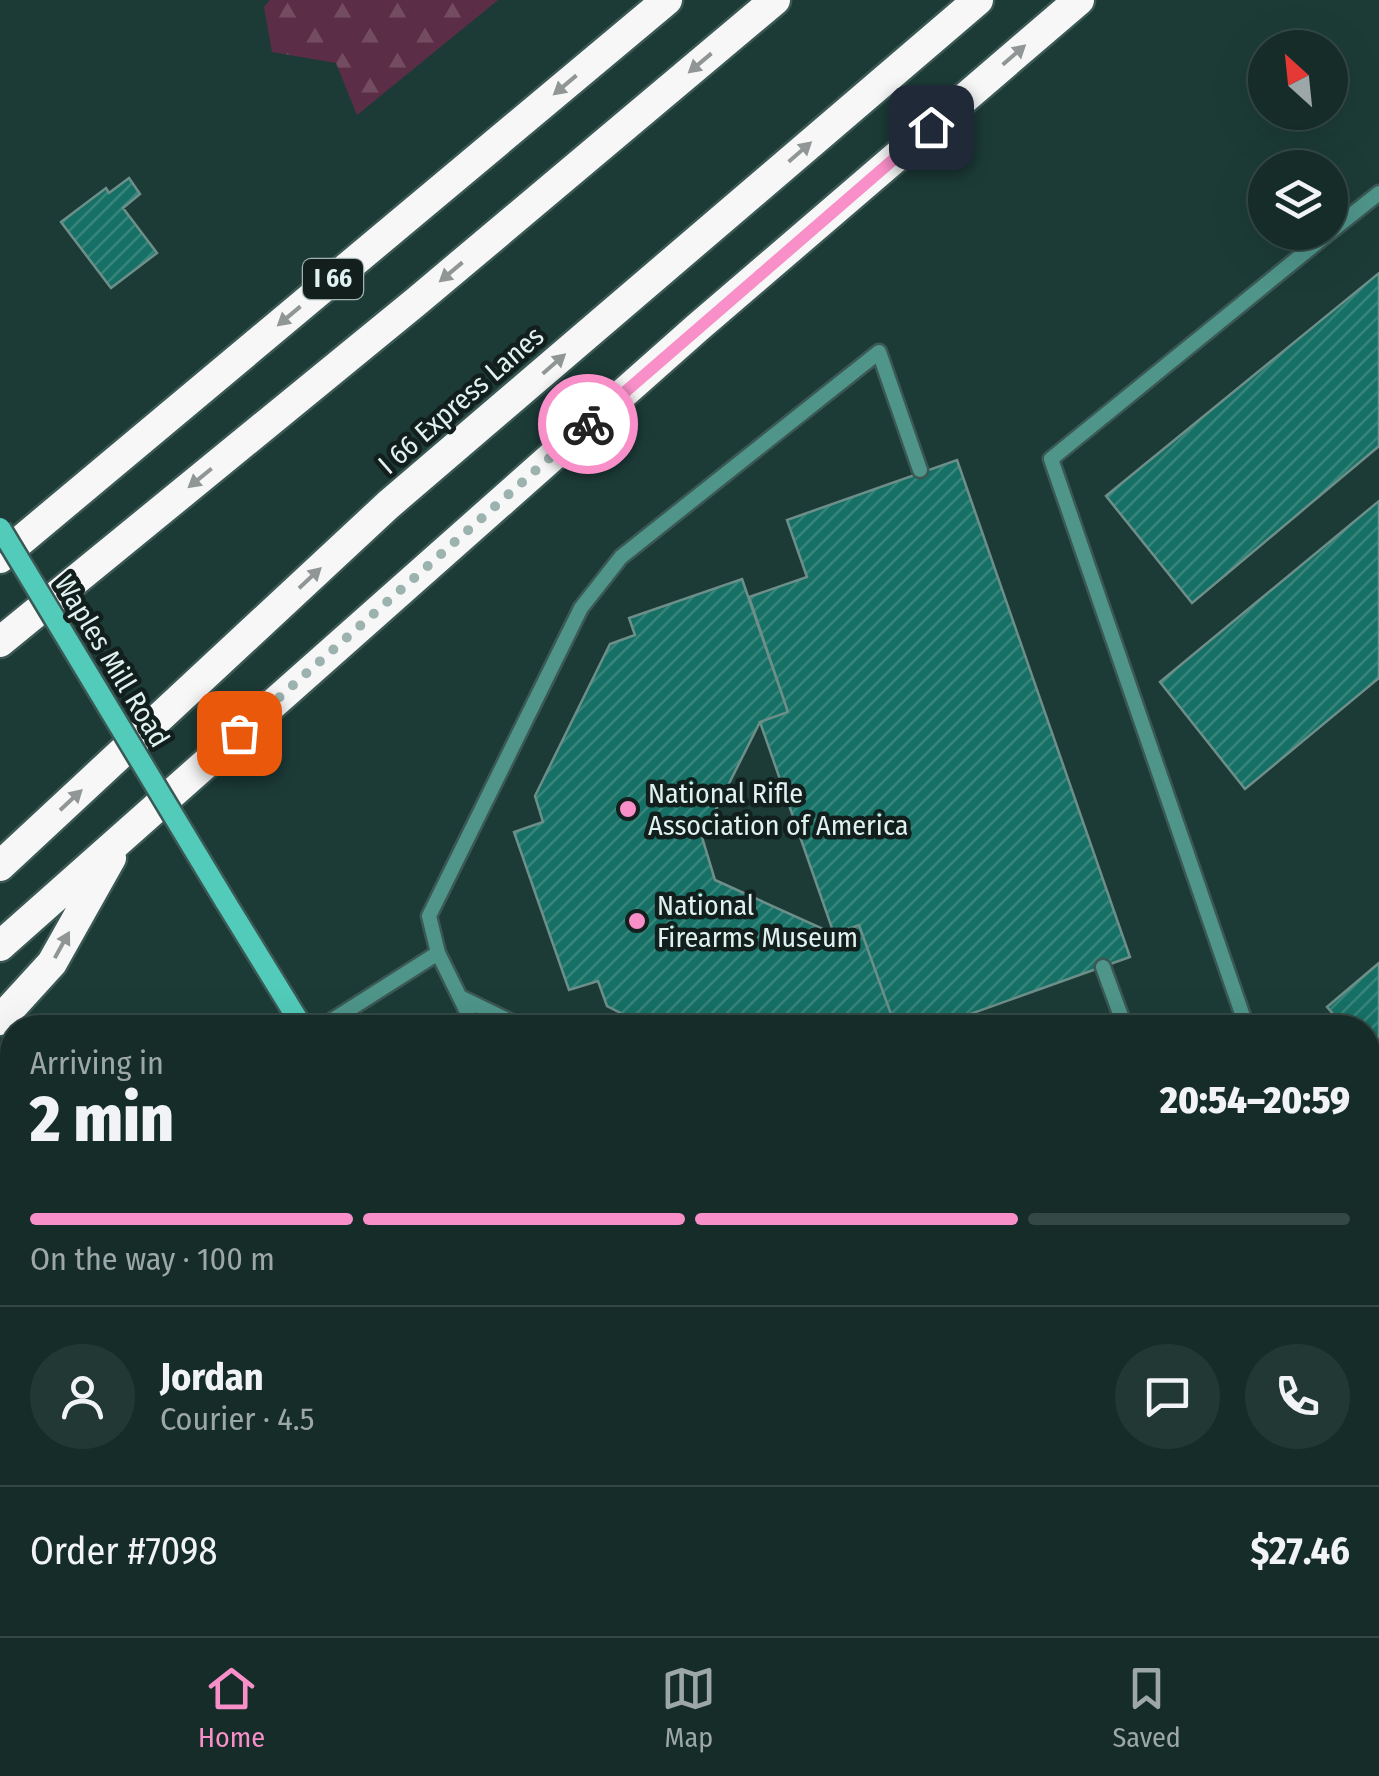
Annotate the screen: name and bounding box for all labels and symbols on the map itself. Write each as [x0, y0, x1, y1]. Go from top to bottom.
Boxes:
north arrow [1248, 30, 1348, 130]
one-way arrow [1001, 45, 1026, 67]
one-way arrow [688, 51, 713, 73]
one-way arrow [553, 74, 578, 96]
pin [889, 85, 974, 170]
one-way arrow [788, 142, 813, 164]
road number: I 66 [303, 259, 363, 299]
one-way arrow [439, 260, 464, 282]
one-way arrow [277, 305, 302, 327]
street label: I 66 Express Lanes [372, 319, 550, 481]
one-way arrow [541, 353, 566, 375]
courier [538, 374, 638, 474]
one-way arrow [188, 467, 213, 488]
one-way arrow [297, 567, 321, 590]
street label: Waples Mill Road [48, 569, 176, 753]
pin [197, 691, 282, 776]
place label: National Rifle Association of America [648, 777, 908, 842]
one-way arrow [59, 788, 83, 811]
marker: National Rifle Association of America [617, 798, 639, 820]
place label: National Firearms Museum [657, 889, 858, 954]
marker: National Firearms Museum [626, 910, 648, 932]
one-way arrow [53, 931, 71, 959]

